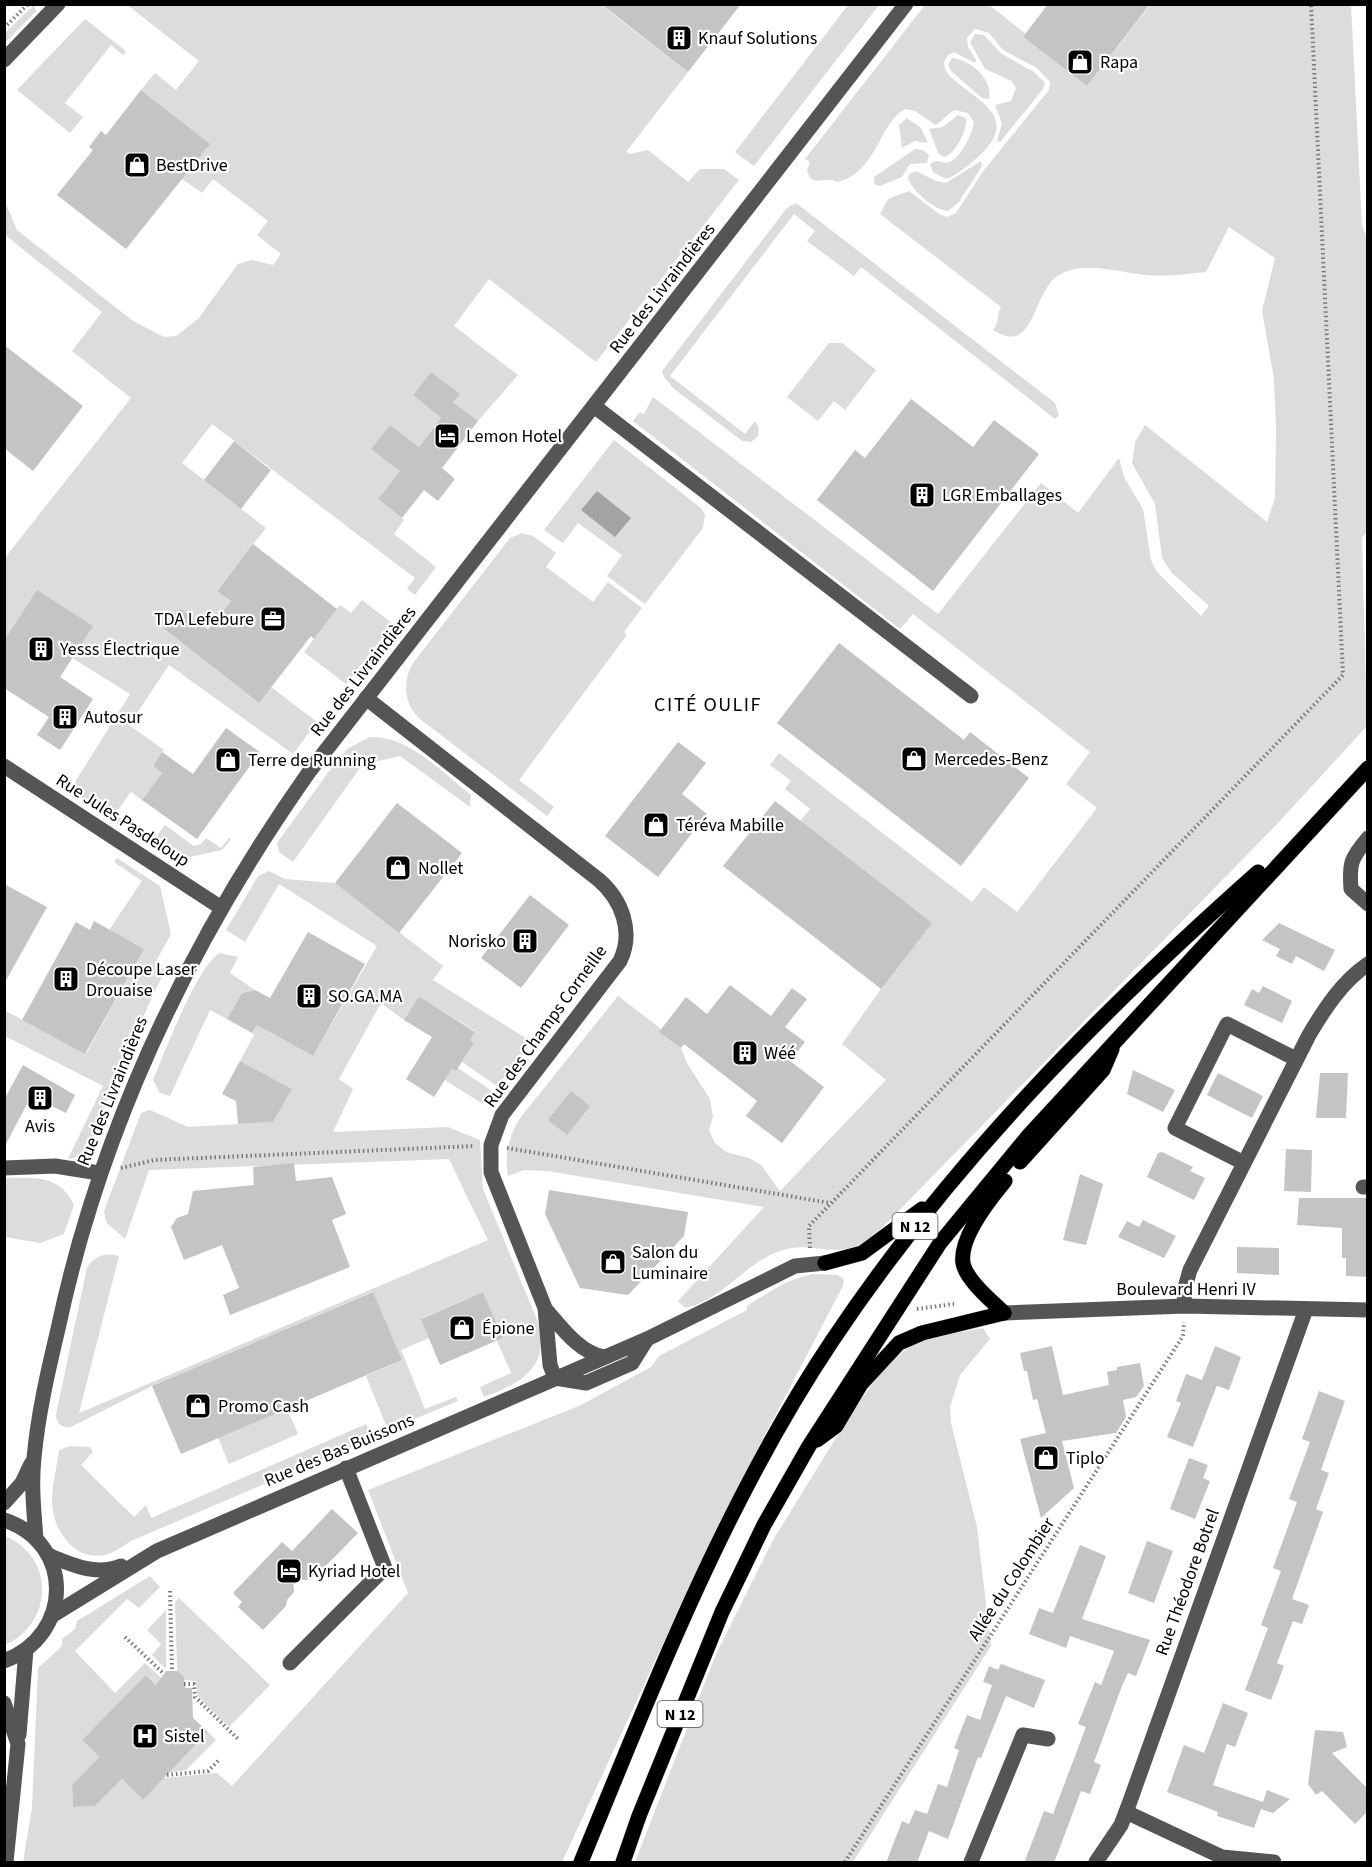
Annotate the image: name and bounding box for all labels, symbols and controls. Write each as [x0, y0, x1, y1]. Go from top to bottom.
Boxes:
building icon: Knauf Solutions [664, 23, 694, 53]
place label: Knauf Solutions [698, 26, 817, 51]
shop icon: Rapa [1065, 47, 1095, 77]
place label: Rapa [1100, 50, 1138, 75]
shop icon: BestDrive [122, 150, 152, 180]
place label: BestDrive [156, 153, 228, 178]
street label: Rue des Livraindières [604, 218, 721, 359]
hotel icon: Lemon Hotel [432, 421, 462, 451]
place label: Lemon Hotel [466, 424, 562, 449]
building icon: LGR Emballages [907, 480, 937, 510]
place label: LGR Emballages [942, 483, 1062, 508]
street label: Rue des Livraindières [305, 601, 422, 742]
office icon: TDA Lefebure [258, 604, 288, 634]
place label: TDA Lefebure [154, 607, 254, 632]
building icon: Yesss Électrique [26, 634, 56, 664]
place label: Yesss Électrique [59, 637, 180, 662]
district label: CITÉ OULIF [654, 691, 762, 719]
building icon: Autosur [50, 702, 80, 732]
place label: Autosur [84, 705, 143, 730]
shop icon: Mercedes-Benz [899, 744, 929, 774]
shop icon: Terre de Running [213, 745, 243, 775]
place label: Mercedes-Benz [934, 747, 1048, 772]
place label: Terre de Running [248, 748, 376, 773]
street label: Rue Jules Pasdeloup [51, 768, 194, 873]
shop icon: Téréva Mabille [641, 810, 671, 840]
place label: Téréva Mabille [676, 813, 784, 838]
shop icon: Nollet [383, 853, 413, 883]
place label: Nollet [418, 856, 463, 881]
building icon: Norisko [510, 926, 540, 956]
place label: Norisko [448, 929, 506, 954]
street label: Rue des Champs Corneille [478, 940, 613, 1113]
place label: Découpe Laser Drouaise [86, 957, 197, 1003]
building icon: Découpe Laser Drouaise [51, 964, 81, 994]
building icon: SO.GA.MA [294, 981, 324, 1011]
place label: SO.GA.MA [328, 984, 402, 1009]
street label: Rue des Livraindières [71, 1013, 154, 1170]
building icon: Wéé [730, 1038, 760, 1068]
place label: Wéé [764, 1041, 796, 1066]
building icon: Avis [25, 1083, 55, 1113]
place label: Avis [25, 1114, 55, 1139]
road number: N 12 [892, 1213, 938, 1239]
place label: Salon du Luminaire [632, 1240, 708, 1286]
shop icon: Salon du Luminaire [598, 1247, 628, 1277]
street label: Boulevard Henri IV [1116, 1277, 1256, 1302]
shop icon: Épione [447, 1313, 477, 1343]
place label: Épione [482, 1316, 535, 1341]
shop icon: Promo Cash [183, 1391, 213, 1421]
place label: Promo Cash [218, 1394, 309, 1419]
street label: Rue des Bas Buissons [260, 1408, 418, 1493]
shop icon: Tiplo [1031, 1443, 1061, 1473]
place label: Tiplo [1066, 1446, 1104, 1471]
street label: Rue Théodore Botrel [1149, 1505, 1226, 1659]
street label: Allée du Colombier [962, 1512, 1061, 1646]
hotel icon: Kyriad Hotel [274, 1556, 304, 1586]
place label: Kyriad Hotel [308, 1559, 400, 1584]
road number: N 12 [658, 1701, 702, 1727]
hospital icon: Sistel [130, 1721, 160, 1751]
place label: Sistel [164, 1724, 205, 1749]

